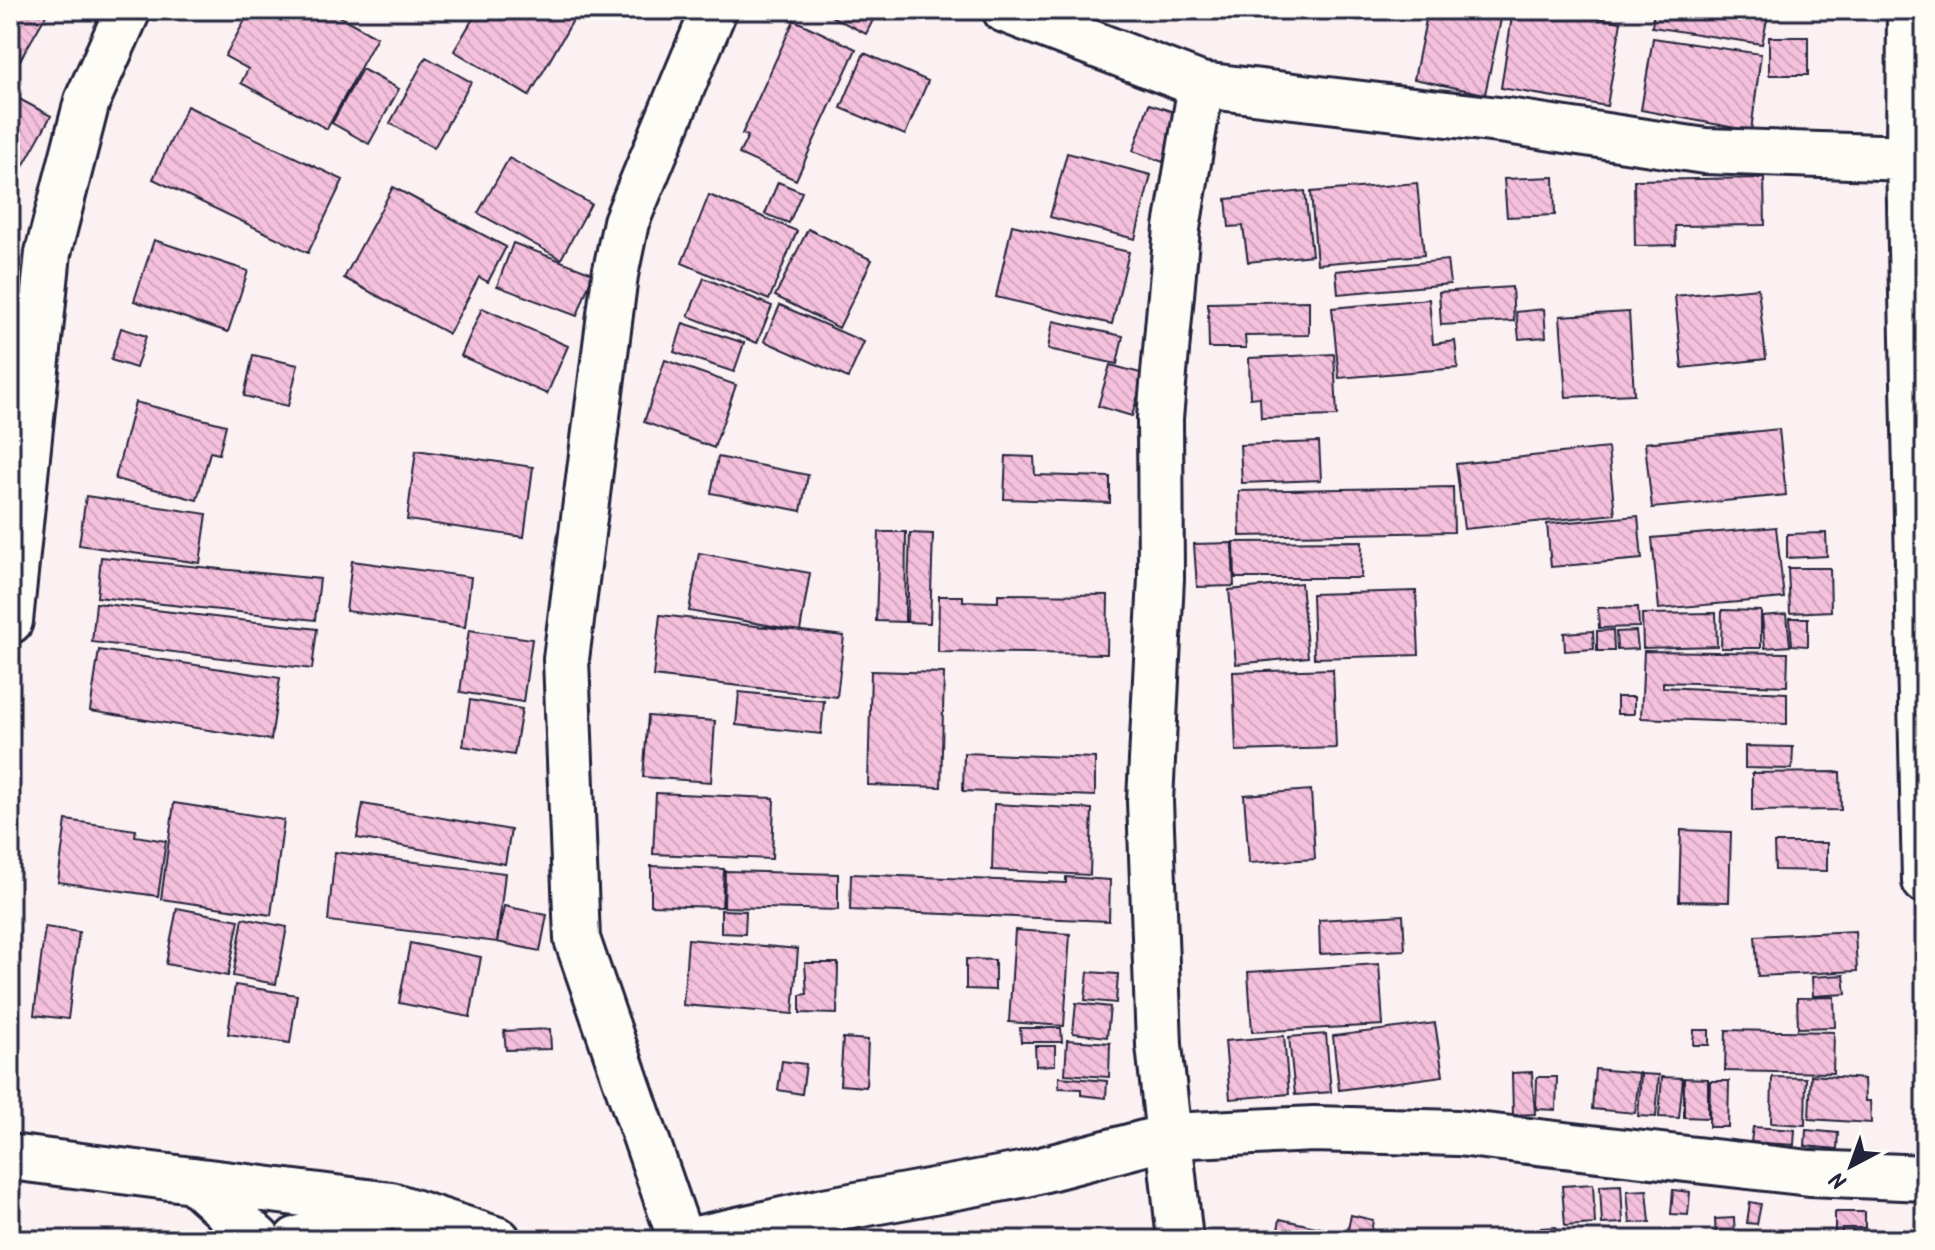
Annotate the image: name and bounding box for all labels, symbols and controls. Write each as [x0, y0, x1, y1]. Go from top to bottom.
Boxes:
north arrow [1811, 1126, 1891, 1206]
text: N [1823, 1161, 1856, 1197]

